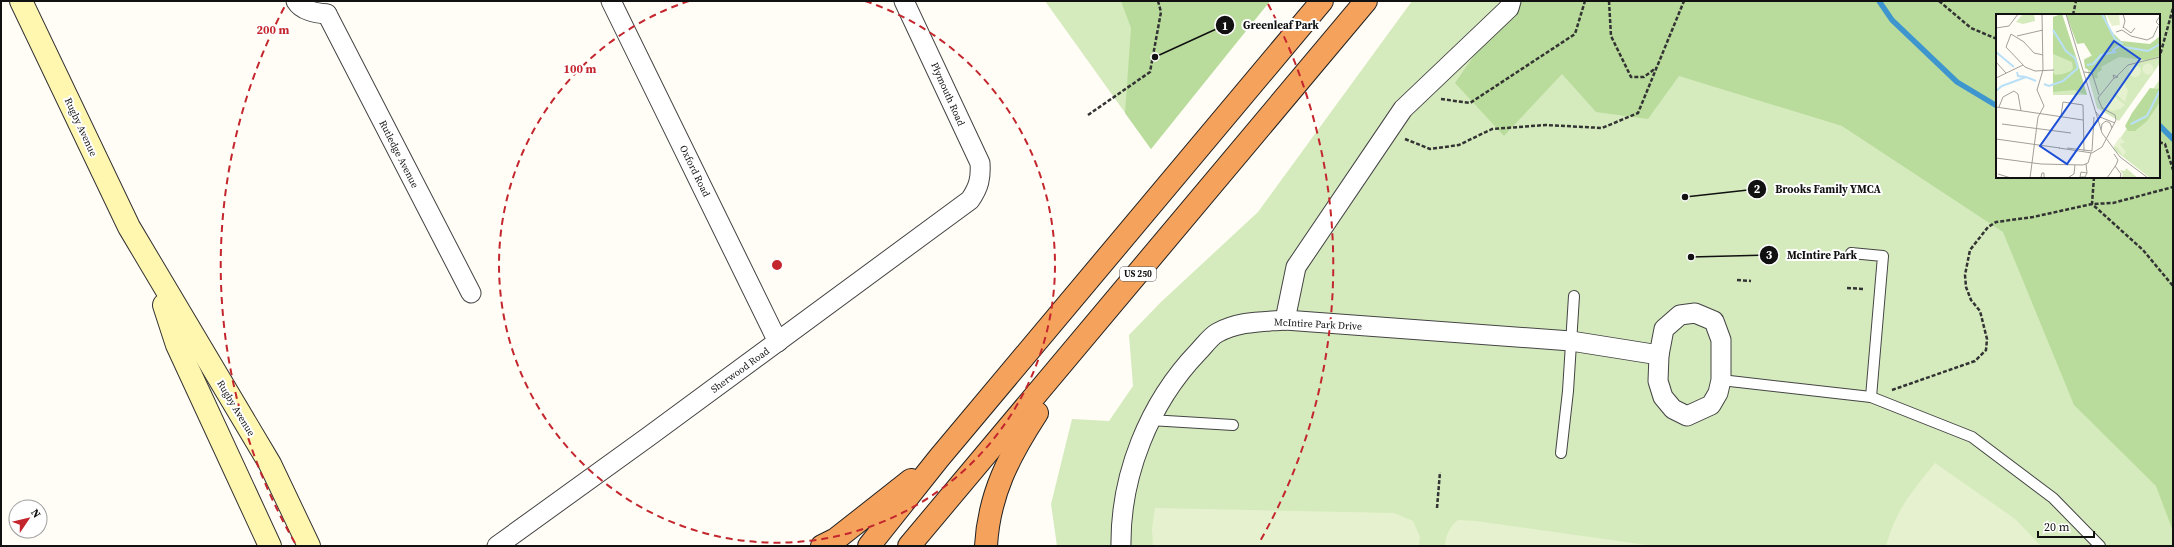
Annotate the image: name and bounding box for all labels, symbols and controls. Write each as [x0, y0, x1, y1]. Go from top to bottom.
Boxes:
callout: Greenleaf Park [1215, 14, 1327, 37]
inset map [1996, 14, 2160, 178]
text: 1 [1222, 18, 1228, 34]
text: Greenleaf Park [1243, 18, 1319, 33]
text: 200 m [257, 22, 290, 38]
street label: Plymouth Road [928, 60, 968, 128]
text: 100 m [564, 61, 597, 77]
street label: Rugby Avenue [62, 96, 100, 158]
street label: Rutledge Avenue [376, 118, 422, 190]
street label: Oxford Road [677, 143, 713, 199]
callout: Brooks Family YMCA [1747, 177, 1889, 200]
text: 2 [1754, 181, 1761, 197]
text: Brooks Family YMCA [1775, 182, 1881, 197]
callout: McIntire Park [1759, 243, 1865, 266]
text: 3 [1766, 247, 1773, 263]
text: McIntire Park [1787, 248, 1858, 263]
centre of rings [770, 258, 784, 272]
road number: US 250 [1120, 267, 1156, 281]
street label: McIntire Park Drive [1274, 315, 1362, 333]
street label: Sherwood Road [708, 344, 772, 396]
street label: Rugby Avenue [214, 378, 258, 438]
north arrow [8, 499, 48, 539]
text: N [27, 506, 44, 521]
scale bar [2038, 513, 2094, 539]
text: 20 m [2044, 519, 2070, 535]

